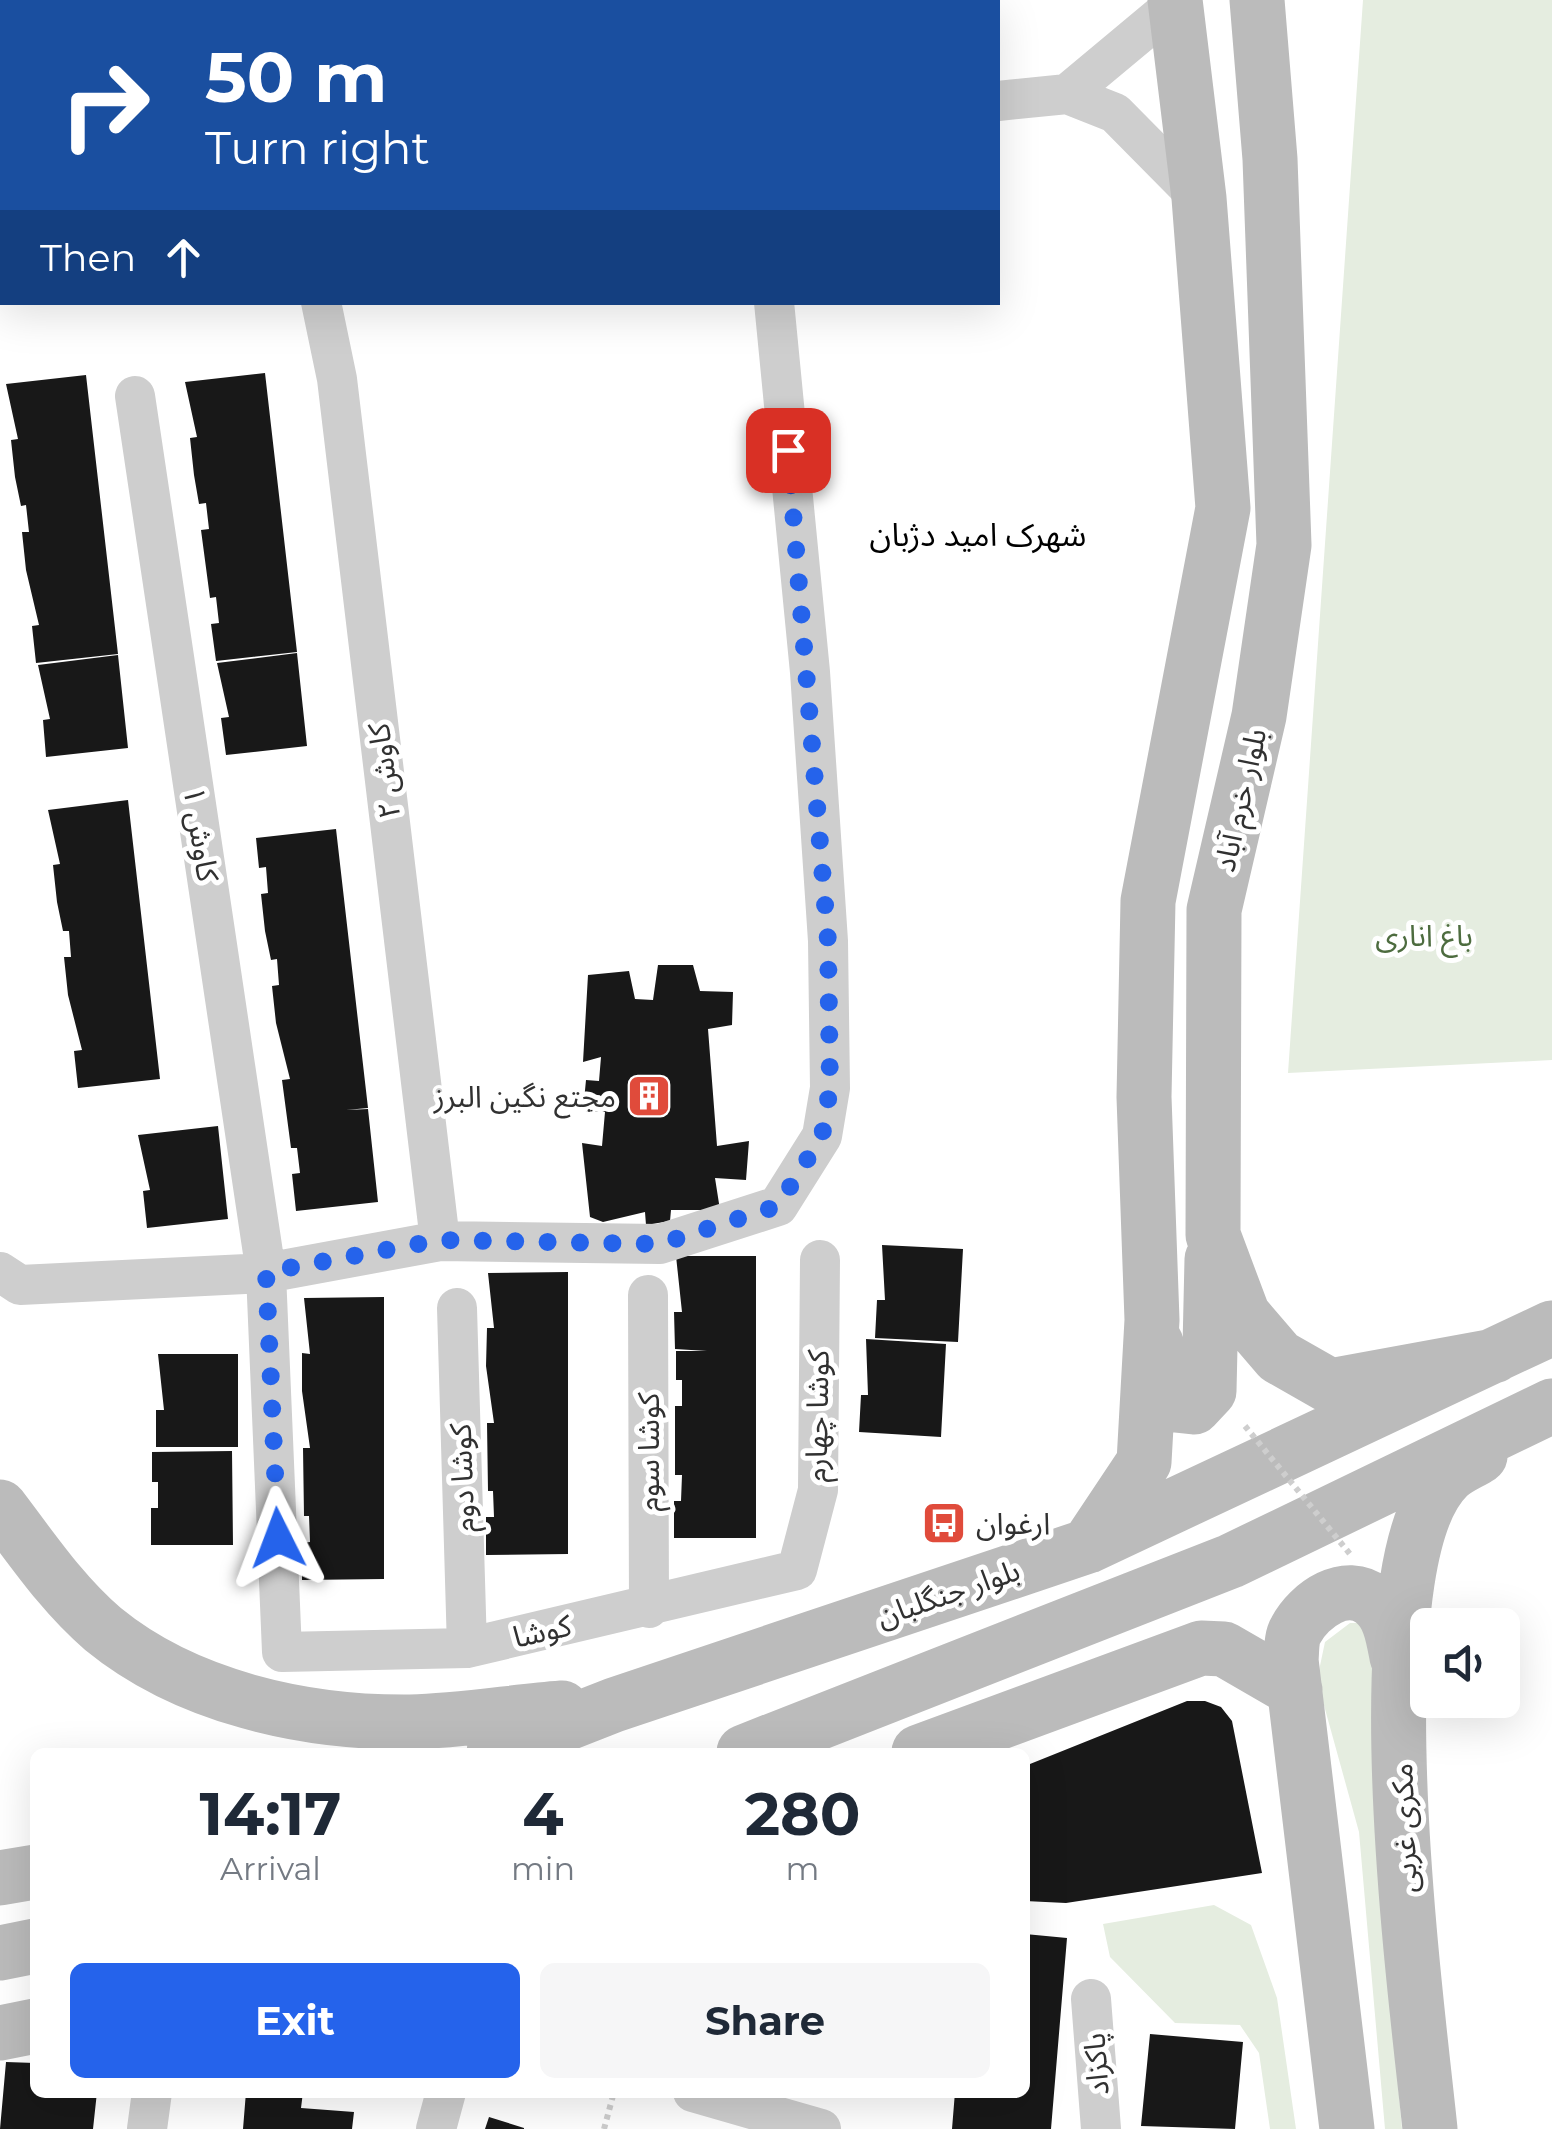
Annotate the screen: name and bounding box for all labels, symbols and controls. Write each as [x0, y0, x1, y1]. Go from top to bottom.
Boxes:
text: 50 m [205, 34, 387, 120]
icon: right [40, 40, 170, 170]
text: Turn right [205, 120, 430, 175]
icon: ahead [156, 230, 211, 285]
text: Then [40, 234, 136, 281]
pin [746, 408, 831, 493]
icon: arrive [761, 423, 816, 478]
district label: شهرک امید دژبان [870, 515, 1086, 554]
street label: کاوش ۲ [360, 721, 408, 821]
street label: بلوار خرم آباد [1206, 725, 1278, 876]
street label: کاوش ۱ [175, 784, 227, 885]
park label: باغ اناری [1375, 917, 1473, 958]
building icon: مجتع نگین البرز [626, 1073, 672, 1119]
place label: مجتع نگین البرز [433, 1078, 616, 1119]
street label: کوشا چهارم [797, 1349, 841, 1483]
street label: کوشا سوم [630, 1392, 671, 1511]
street label: کوشا دوم [442, 1422, 486, 1533]
position arrow [226, 1486, 330, 1590]
bus stop icon: ارغوان [921, 1500, 967, 1546]
place label: ارغوان [976, 1505, 1050, 1542]
street label: بلوار جنگلبان [872, 1551, 1024, 1635]
street label: کوشا [509, 1606, 575, 1656]
map controls [1410, 1608, 1520, 1718]
button: sound [1410, 1608, 1520, 1718]
street label: مکری غربی [1383, 1763, 1425, 1893]
text: 14:17 [200, 1777, 341, 1850]
text: 4 [522, 1777, 564, 1850]
text: 280 [745, 1777, 860, 1850]
text: Arrival [220, 1849, 321, 1888]
text: min [511, 1849, 575, 1888]
text: m [786, 1849, 820, 1888]
button: Exit [70, 1963, 520, 2078]
button: Share [540, 1963, 990, 2078]
street label: پاکزاد [1075, 2031, 1118, 2097]

